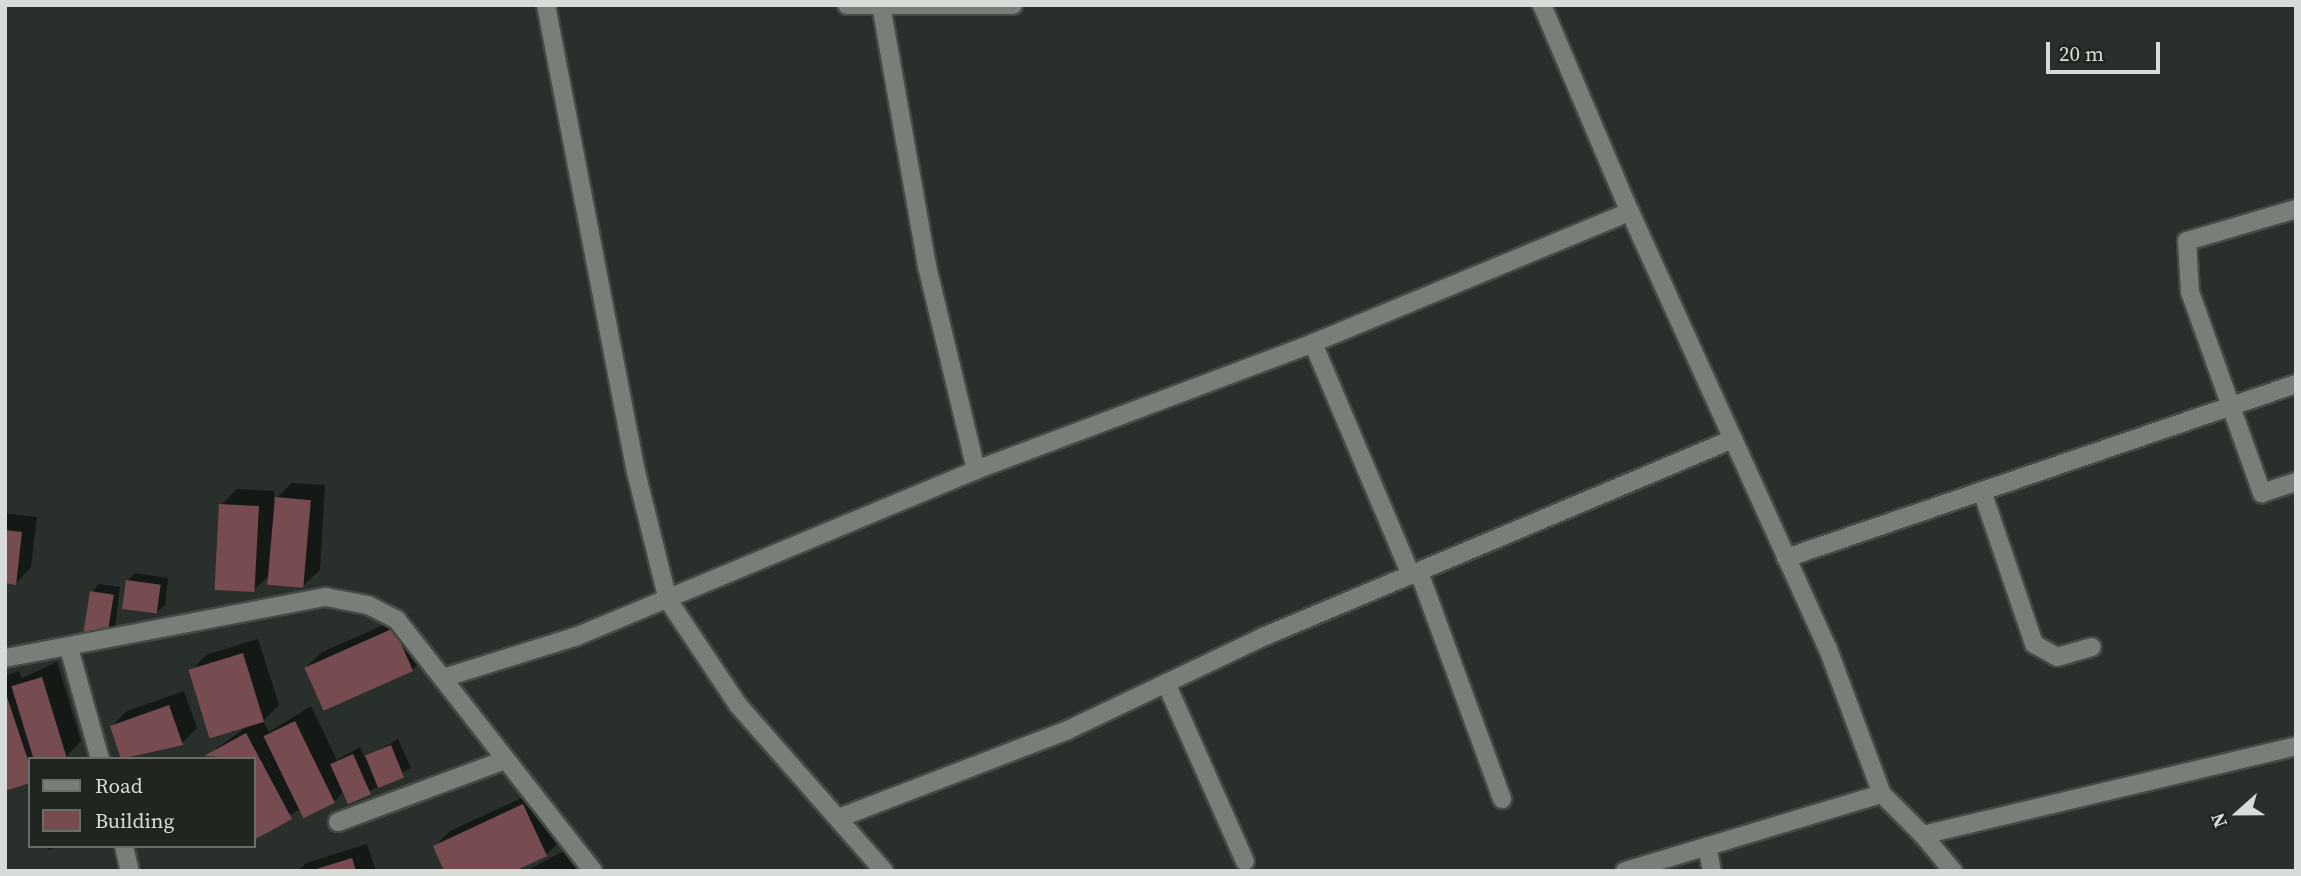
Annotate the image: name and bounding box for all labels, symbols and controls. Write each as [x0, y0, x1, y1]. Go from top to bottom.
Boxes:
scale bar [2049, 28, 2163, 72]
text: 20 m [2059, 39, 2104, 68]
legend [28, 757, 256, 848]
text: Road [95, 771, 143, 800]
north arrow [2203, 778, 2273, 848]
text: Building [95, 806, 174, 835]
text: N [2204, 809, 2233, 832]

